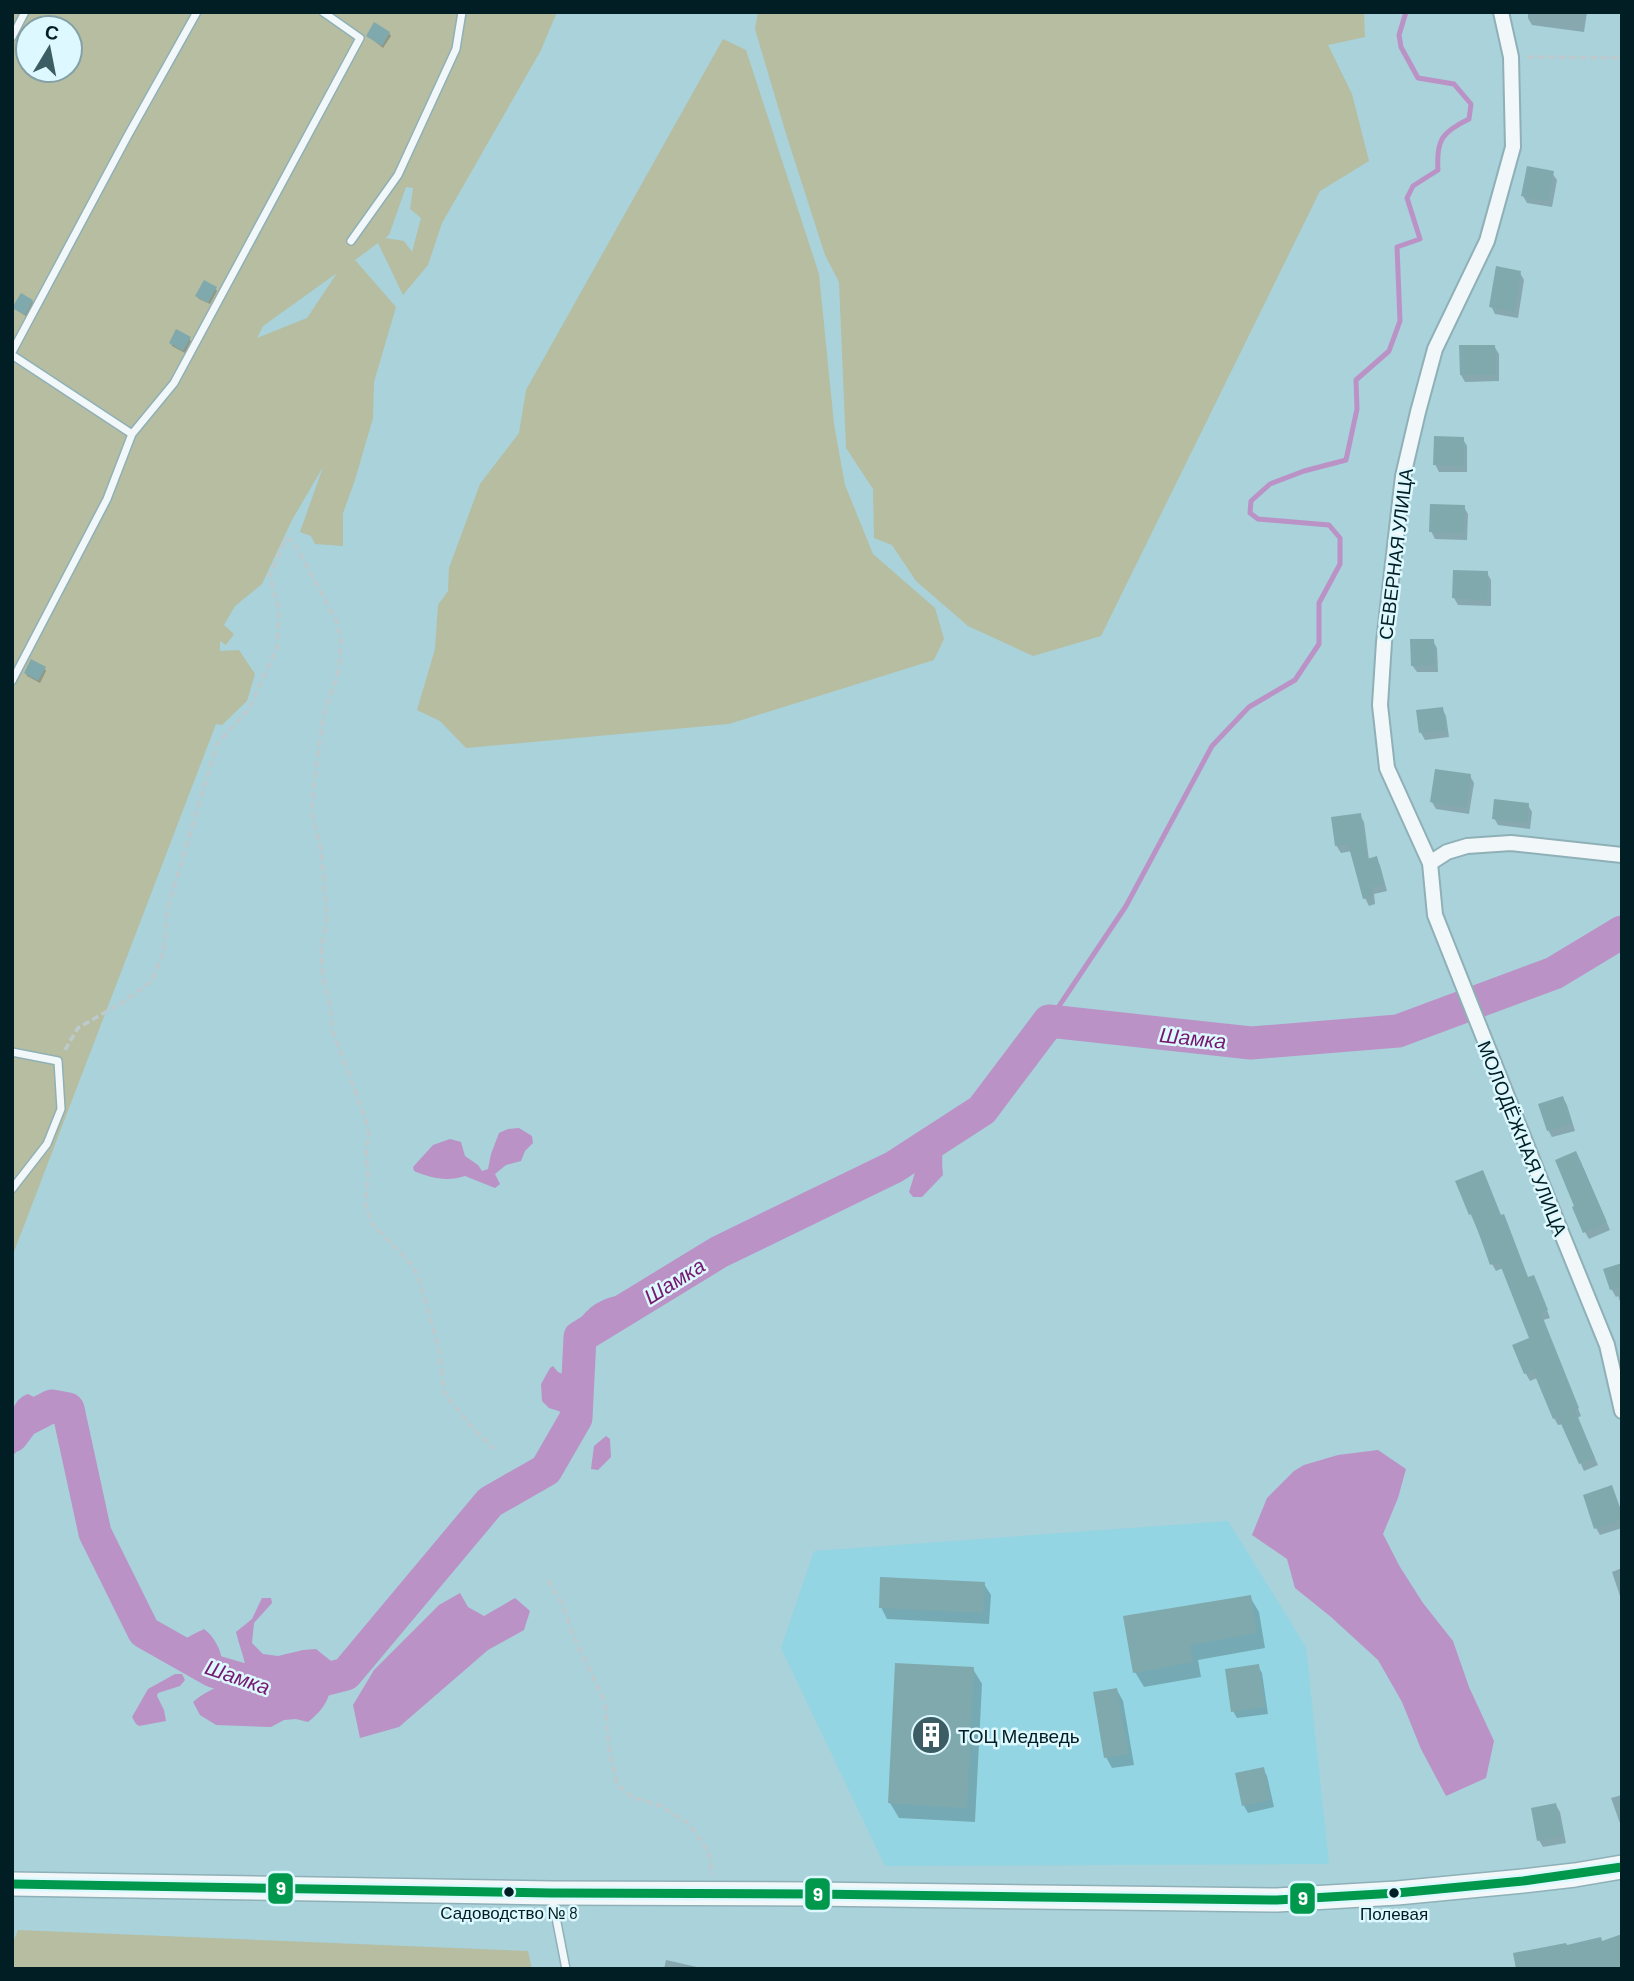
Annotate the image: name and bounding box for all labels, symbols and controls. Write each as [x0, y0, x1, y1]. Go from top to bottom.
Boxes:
north arrow [14, 14, 84, 84]
text: С [43, 19, 61, 44]
street label: СЕВЕРНАЯ УЛИЦА [1373, 467, 1417, 641]
water label: Шамка [1158, 1021, 1228, 1053]
street label: МОЛОДЁЖНАЯ УЛИЦА [1473, 1037, 1573, 1239]
water label: Шамка [639, 1252, 709, 1308]
water label: Шамка [202, 1653, 274, 1699]
building icon: ТОЦ Медведь [910, 1714, 952, 1756]
place label: ТОЦ Медведь [958, 1724, 1080, 1747]
line badge: 9 [267, 1872, 294, 1905]
text: 9 [276, 1876, 286, 1899]
line badge: 9 [804, 1877, 831, 1911]
text: 9 [813, 1882, 823, 1905]
line badge: 9 [1289, 1882, 1316, 1915]
marker: Садоводство № 8 [502, 1885, 516, 1899]
text: 9 [1298, 1886, 1308, 1909]
marker: Полевая [1387, 1886, 1401, 1900]
place label: Садоводство № 8 [440, 1902, 578, 1922]
place label: Полевая [1360, 1903, 1428, 1923]

